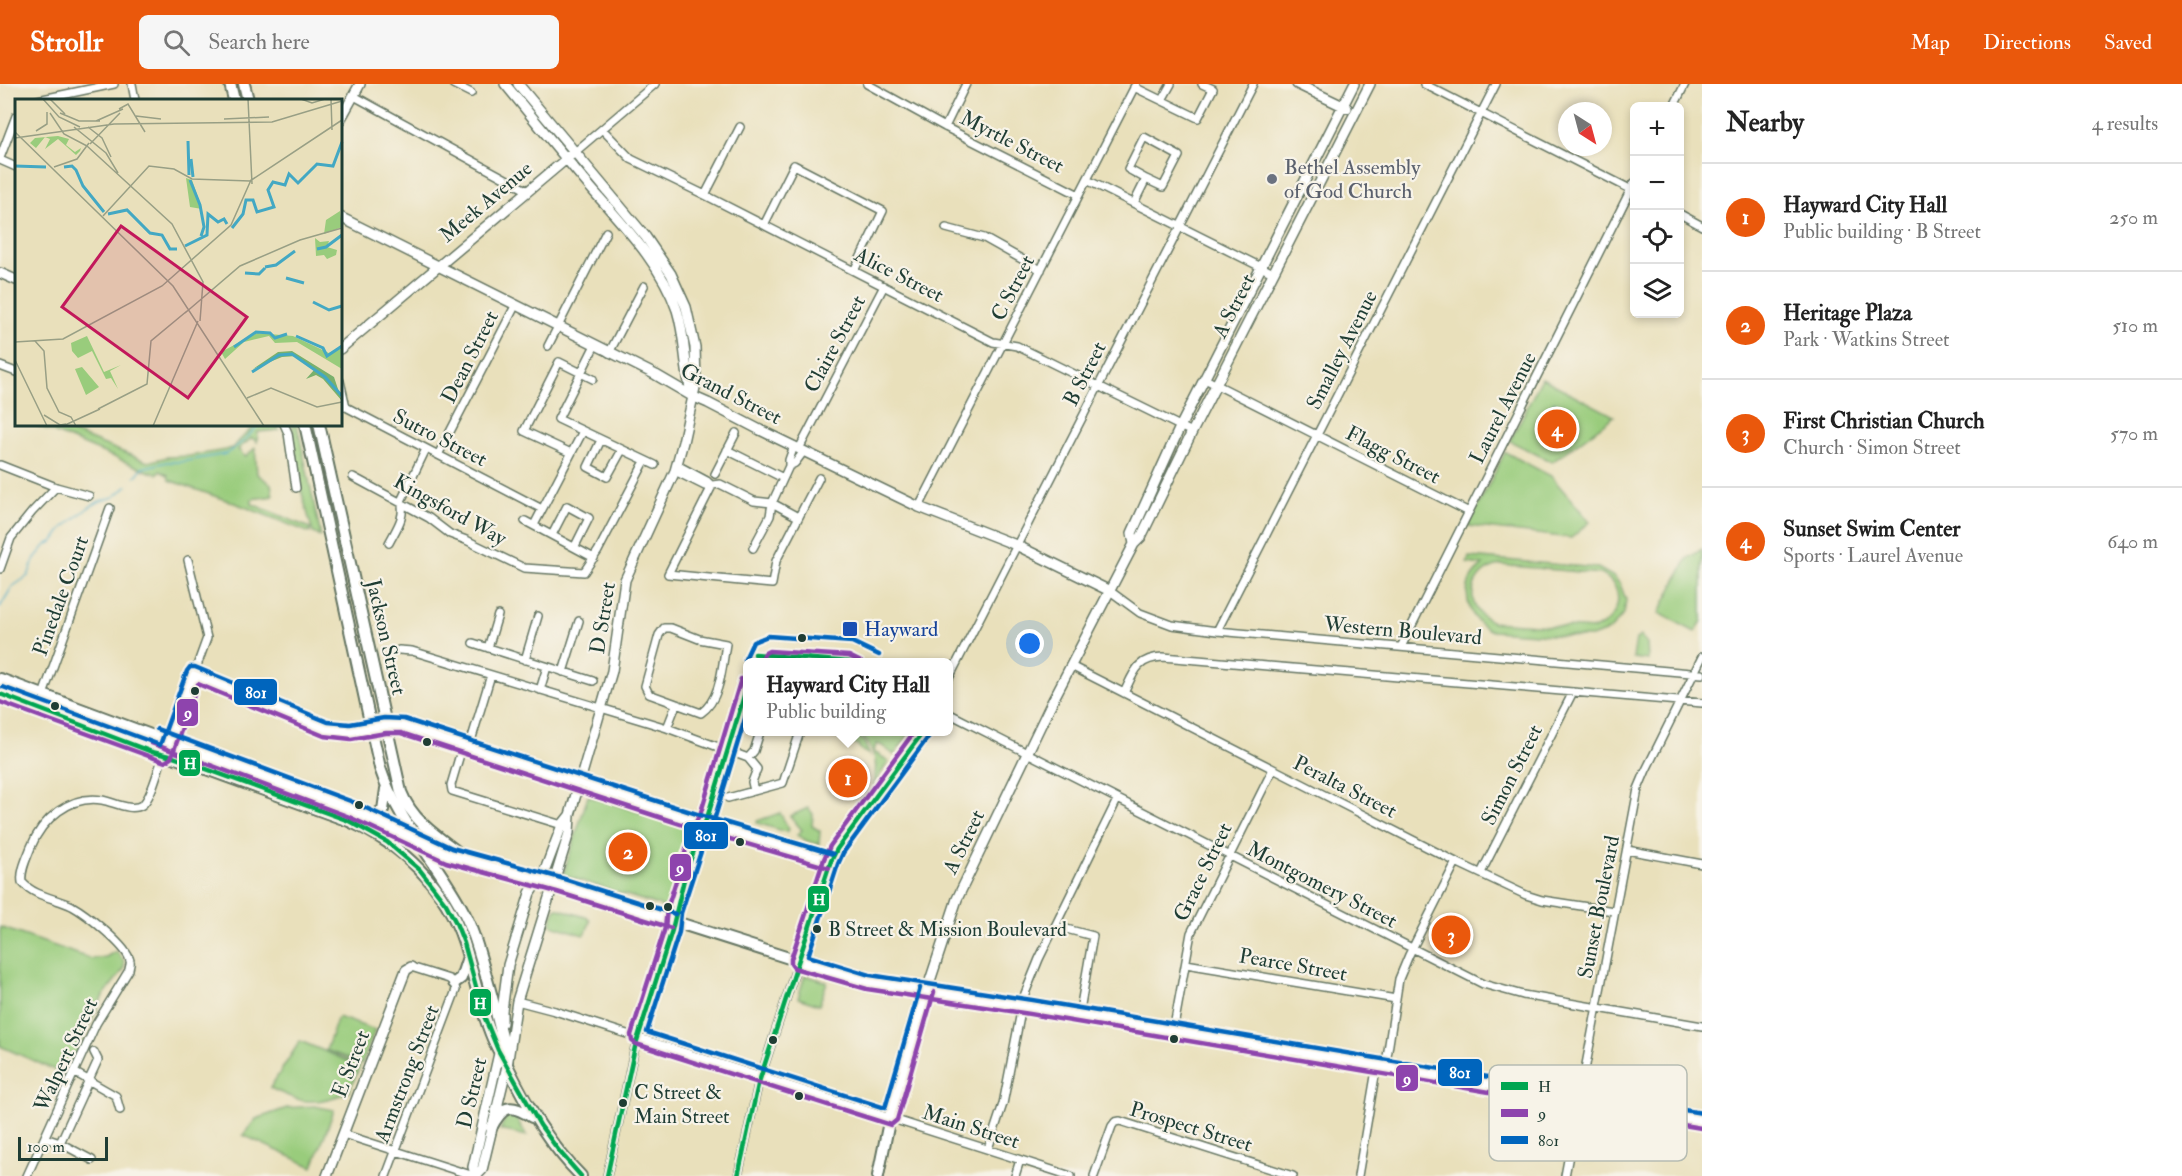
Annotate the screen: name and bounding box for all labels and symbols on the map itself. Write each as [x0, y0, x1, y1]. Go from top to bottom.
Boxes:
inset map [15, 99, 342, 426]
north arrow [1558, 102, 1612, 156]
street label: Myrtle Street [956, 104, 1069, 180]
place label: Bethel Assembly of God Church [1284, 154, 1421, 205]
street label: Meek Avenue [434, 155, 538, 249]
marker: Bethel Assembly of God Church [1265, 172, 1279, 186]
street label: Alice Street [849, 241, 948, 309]
street label: C Street [985, 250, 1041, 326]
street label: A Street [1206, 269, 1262, 343]
street label: Smalley Avenue [1300, 286, 1384, 414]
street label: Claire Street [798, 290, 872, 397]
street label: Dean Street [435, 306, 505, 408]
street label: B Street [1057, 337, 1113, 411]
street label: Laurel Avenue [1463, 347, 1543, 468]
street label: Grand Street [676, 357, 786, 431]
street label: Sutro Street [388, 403, 492, 473]
pin: 4 [1538, 406, 1576, 452]
street label: Flagg Street [1341, 420, 1445, 490]
street label: Kingsford Way [389, 468, 512, 552]
street label: Pinedale Court [27, 532, 95, 660]
street label: Jackson Street [359, 575, 412, 698]
street label: D Street [584, 580, 622, 656]
street label: Western Boulevard [1322, 611, 1484, 651]
place label: Hayward [864, 616, 939, 643]
marker: Hayward [841, 620, 859, 638]
your location [1015, 629, 1044, 658]
unlabelled marker [796, 632, 808, 644]
line badge: 801 [233, 678, 278, 706]
text: 801 [245, 683, 267, 703]
unlabelled marker [189, 685, 201, 697]
line badge: 9 [176, 698, 199, 727]
unlabelled marker [49, 700, 61, 712]
text: 9 [182, 703, 192, 723]
street label: Simon Street [1475, 720, 1549, 830]
unlabelled marker [421, 736, 433, 748]
line badge: H [178, 749, 201, 777]
street label: Peralta Street [1289, 749, 1401, 825]
text: H [183, 754, 197, 774]
pin: 1 [828, 756, 868, 800]
unlabelled marker [353, 799, 365, 811]
street label: A Street [936, 805, 991, 880]
street label: Grace Street [1168, 818, 1239, 926]
line badge: 801 [683, 821, 729, 850]
text: 801 [695, 826, 717, 846]
pin: 2 [608, 830, 648, 874]
street label: Sunset Boulevard [1572, 833, 1626, 981]
street label: Montgomery Street [1242, 835, 1402, 935]
unlabelled marker [734, 836, 746, 848]
line badge: 9 [669, 853, 692, 882]
text: 9 [674, 858, 684, 878]
line badge: H [807, 885, 830, 913]
text: H [812, 890, 826, 910]
unlabelled marker [644, 900, 656, 912]
unlabelled marker [662, 901, 674, 913]
pin: 3 [1432, 912, 1470, 958]
place label: B Street & Mission Boulevard [828, 917, 1067, 942]
marker: B Street & Mission Boulevard [811, 923, 823, 935]
street label: Pearce Street [1237, 942, 1349, 988]
line badge: H [469, 988, 492, 1017]
street label: Walpert Street [27, 994, 104, 1117]
text: H [473, 994, 487, 1014]
street label: Armstrong Street [368, 1001, 446, 1148]
street label: E Street [326, 1026, 376, 1102]
unlabelled marker [1168, 1033, 1180, 1045]
unlabelled marker [767, 1034, 779, 1046]
street label: D Street [451, 1055, 493, 1131]
line badge: 801 [1437, 1058, 1483, 1087]
text: 801 [1449, 1063, 1471, 1083]
line badge: 9 [1395, 1064, 1419, 1092]
legend [1489, 1065, 1687, 1161]
text: 9 [1401, 1069, 1411, 1089]
text: H [1538, 1077, 1551, 1097]
place label: C Street & Main Street [634, 1080, 730, 1129]
unlabelled marker [793, 1090, 805, 1102]
street label: Prospect Street [1126, 1096, 1256, 1159]
marker: C Street & Main Street [617, 1097, 629, 1109]
street label: Main Street [919, 1099, 1023, 1155]
text: 9 [1537, 1104, 1546, 1124]
text: 801 [1538, 1131, 1559, 1151]
scale bar [18, 1134, 108, 1162]

